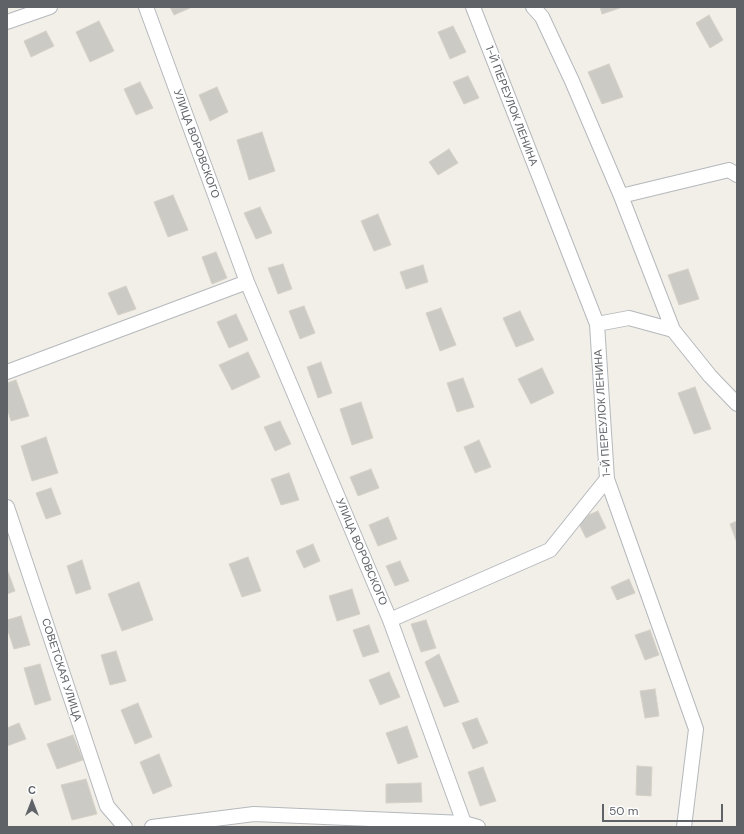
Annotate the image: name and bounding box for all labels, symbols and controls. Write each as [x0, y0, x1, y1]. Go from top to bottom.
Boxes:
street label: 1-Й ПЕРЕУЛОК ЛЕНИНА [482, 44, 540, 168]
street label: УЛИЦА ВОРОВСКОГО [170, 88, 222, 200]
street label: 1-Й ПЕРЕУЛОК ЛЕНИНА [592, 349, 614, 477]
street label: УЛИЦА ВОРОВСКОГО [332, 497, 390, 607]
street label: СОВЕТСКАЯ УЛИЦА [38, 617, 84, 723]
north arrow [12, 782, 52, 822]
text: С [28, 783, 36, 797]
scale bar [604, 796, 725, 822]
text: 50 m [609, 803, 638, 819]

